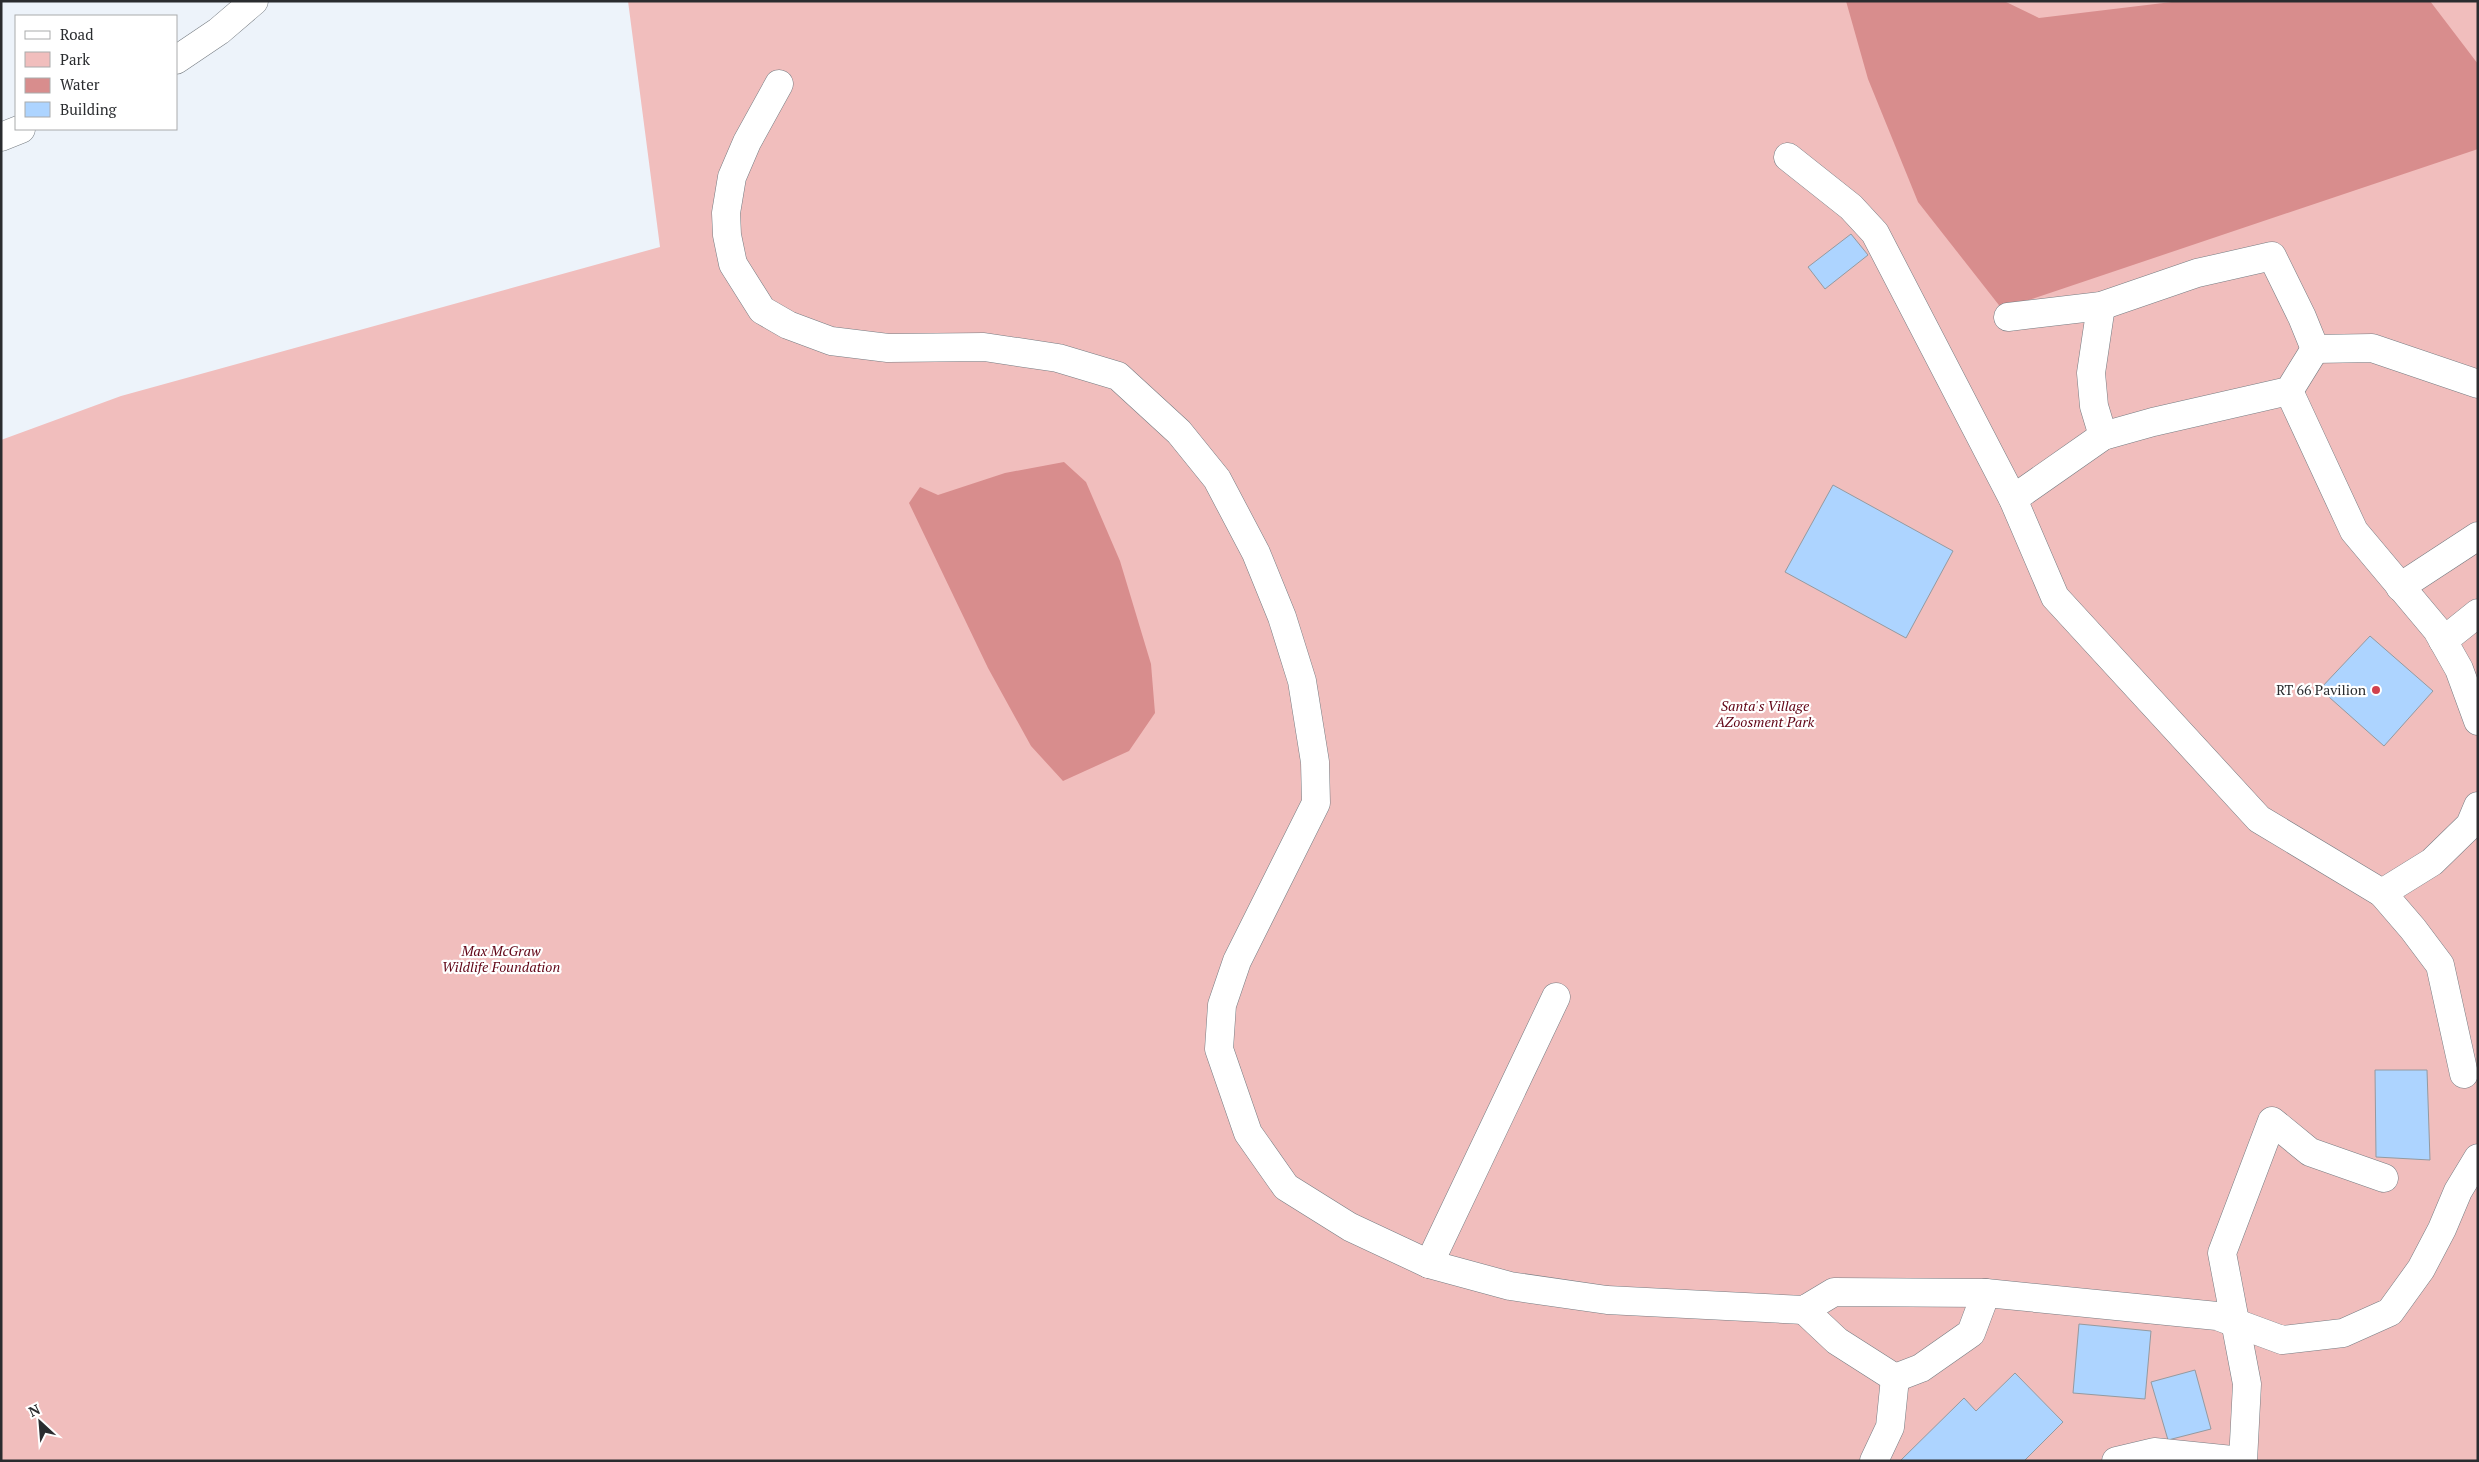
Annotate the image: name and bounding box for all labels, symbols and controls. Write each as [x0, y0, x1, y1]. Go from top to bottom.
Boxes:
legend [15, 15, 178, 130]
text: Road [60, 24, 93, 44]
text: Park [60, 49, 90, 69]
text: Water [60, 74, 100, 94]
text: Building [60, 99, 118, 119]
place label: RT 66 Pavilion [2276, 680, 2367, 699]
marker: RT 66 Pavilion [2370, 684, 2382, 696]
park label: Santa's Village AZoosment Park [1715, 696, 1815, 731]
park label: Max McGraw Wildlife Foundation [442, 941, 560, 976]
north arrow [15, 1397, 65, 1447]
text: N [25, 1399, 43, 1421]

